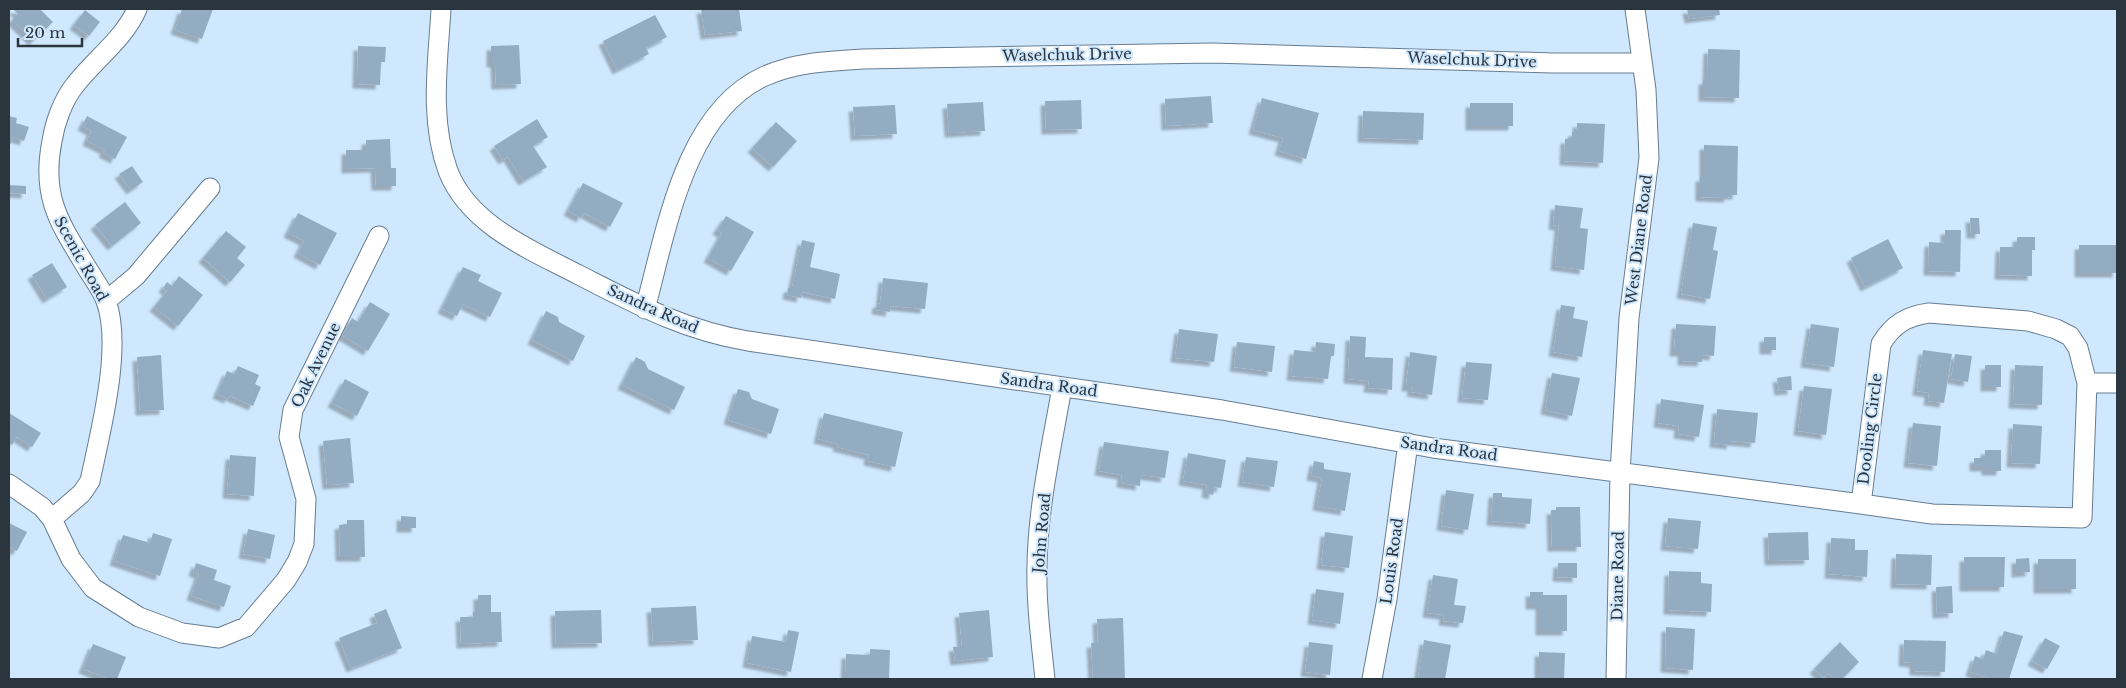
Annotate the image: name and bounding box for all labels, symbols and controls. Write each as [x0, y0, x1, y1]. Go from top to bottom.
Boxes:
scale bar [18, 15, 81, 47]
text: 20 m [25, 23, 65, 42]
street label: Waselchuk Drive [1001, 44, 1132, 65]
street label: Waselchuk Drive [1406, 48, 1537, 71]
street label: West Diane Road [1621, 173, 1656, 307]
street label: Scenic Road [50, 213, 113, 304]
street label: Sandra Road [605, 280, 702, 337]
street label: Oak Avenue [287, 319, 344, 410]
street label: Sandra Road [999, 368, 1099, 401]
street label: Dooling Circle [1853, 372, 1886, 486]
street label: Sandra Road [1399, 432, 1499, 465]
street label: John Road [1028, 492, 1054, 576]
street label: Louis Road [1376, 517, 1407, 605]
street label: Diane Road [1607, 531, 1628, 621]

